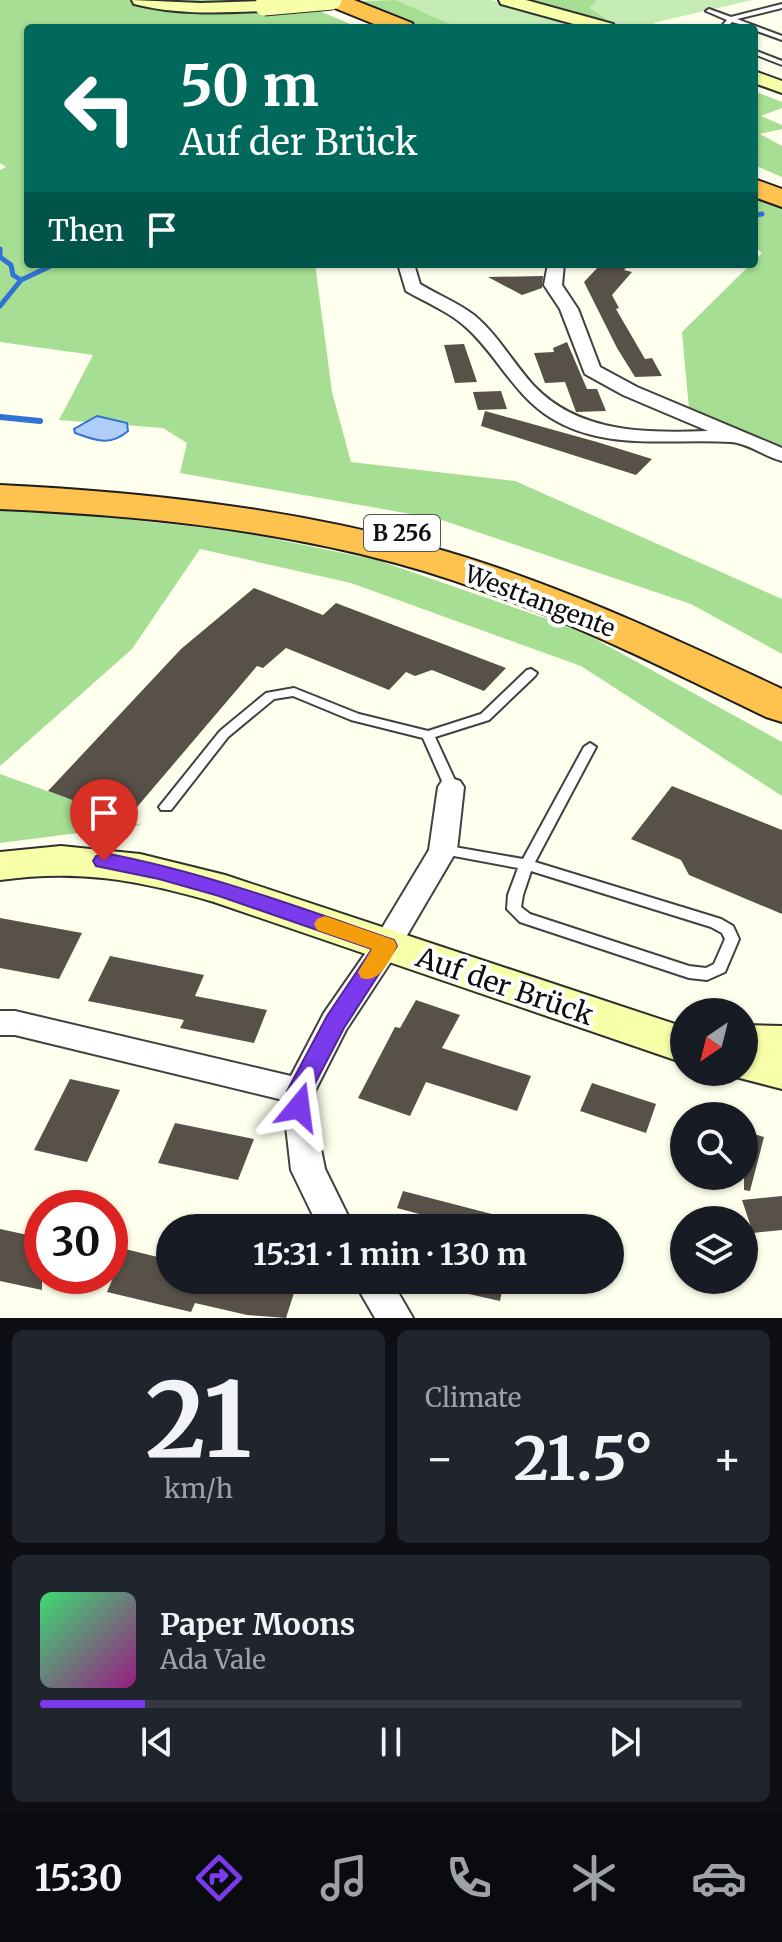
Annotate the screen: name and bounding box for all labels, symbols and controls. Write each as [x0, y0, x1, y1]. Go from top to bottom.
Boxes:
text: 50 m [180, 51, 319, 121]
icon: left [48, 56, 152, 160]
text: Auf der Brück [180, 120, 418, 165]
icon: arrive [140, 208, 184, 252]
text: Then [48, 211, 124, 249]
road number: B 256 [364, 515, 440, 551]
street label: Westtangente [459, 558, 620, 644]
pin [70, 779, 138, 861]
icon: arrive [82, 791, 126, 835]
street label: Auf der Brück [411, 939, 598, 1033]
north arrow [670, 998, 758, 1086]
map controls [670, 998, 758, 1294]
position arrow [257, 1065, 341, 1149]
button: search [670, 1102, 758, 1190]
speed limit sign: 30 [24, 1190, 128, 1294]
button: layers [670, 1206, 758, 1294]
text: 15:31 · 1 min · 130 m [253, 1235, 527, 1273]
text: 21 [145, 1355, 252, 1485]
text: Climate [425, 1381, 521, 1414]
text: 21.5° [514, 1421, 653, 1496]
text: − [425, 1431, 454, 1486]
text: + [713, 1431, 742, 1486]
text: km/h [164, 1472, 233, 1505]
text: Paper Moons [160, 1605, 355, 1643]
text: Ada Vale [160, 1643, 266, 1676]
icon: previous [135, 1720, 179, 1764]
icon: pause [369, 1720, 413, 1764]
icon: next [603, 1720, 647, 1764]
icon: directions [191, 1850, 247, 1906]
icon: music [316, 1850, 372, 1906]
icon: phone [441, 1850, 497, 1906]
icon: climate [566, 1850, 622, 1906]
icon: car [691, 1850, 747, 1906]
text: 15:30 [35, 1856, 122, 1901]

